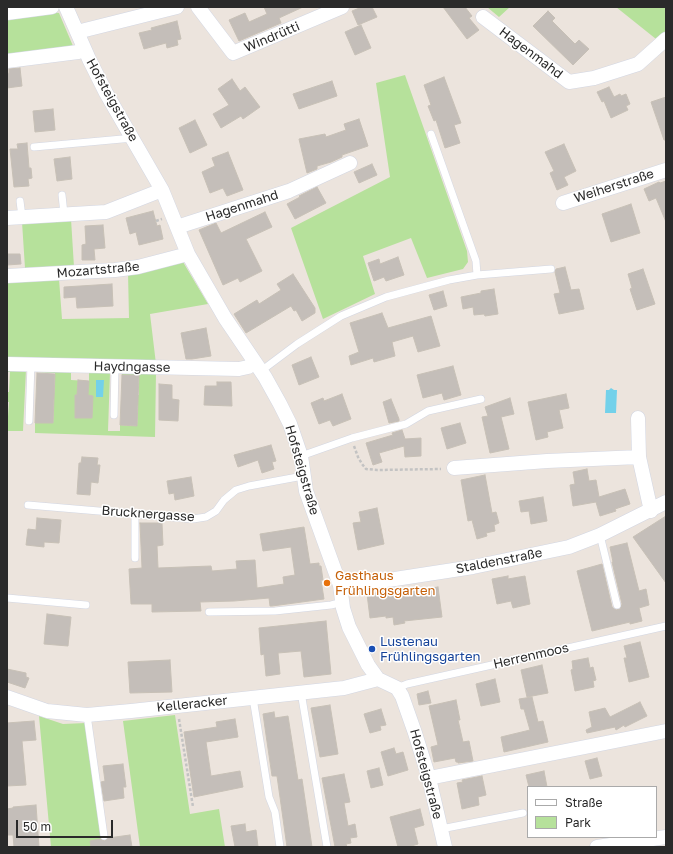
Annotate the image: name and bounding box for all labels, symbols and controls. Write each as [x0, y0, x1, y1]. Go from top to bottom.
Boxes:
street label: Windrütti [242, 18, 302, 56]
street label: Hagenmahd [496, 24, 566, 82]
street label: Hofsteigstraße [83, 56, 141, 144]
street label: Weiherstraße [572, 166, 656, 206]
street label: Hagenmahd [204, 187, 280, 225]
street label: Mozartstraße [56, 259, 140, 281]
street label: Haydngasse [94, 359, 170, 375]
street label: Hofsteigstraße [282, 423, 322, 517]
street label: Brucknergasse [101, 503, 195, 525]
street label: Staldenstraße [455, 545, 543, 577]
place label: Gasthaus Frühlingsgarten [335, 568, 436, 599]
marker: Gasthaus Frühlingsgarten [322, 578, 332, 588]
place label: Lustenau Frühlingsgarten [380, 634, 481, 665]
street label: Herrenmoos [492, 640, 570, 672]
marker: Lustenau Frühlingsgarten [367, 644, 377, 654]
street label: Kelleracker [156, 693, 228, 715]
street label: Hofsteigstraße [406, 727, 446, 821]
legend [527, 786, 657, 838]
text: Straße [565, 795, 603, 810]
scale bar [18, 812, 115, 838]
text: Park [565, 815, 591, 830]
text: 50 m [23, 819, 51, 834]

